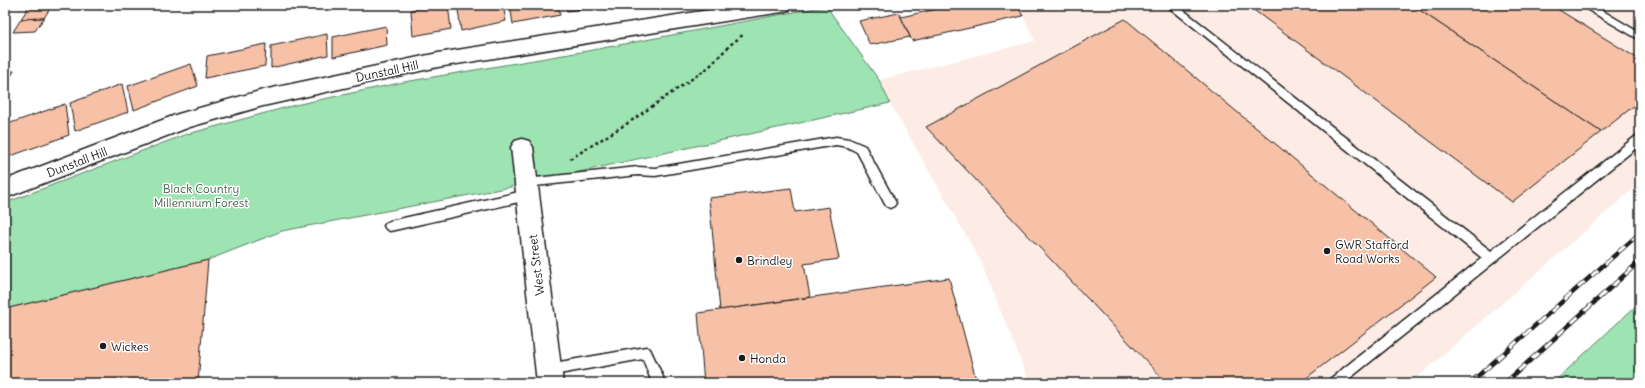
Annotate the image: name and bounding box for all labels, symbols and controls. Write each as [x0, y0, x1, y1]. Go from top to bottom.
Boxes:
street label: Dunstall Hill [354, 57, 420, 85]
street label: Dunstall Hill [45, 144, 109, 180]
park label: Black Country Millennium Forest [154, 181, 248, 210]
street label: West Street [525, 234, 547, 296]
place label: GWR Stafford Road Works [1335, 237, 1409, 266]
marker: GWR Stafford Road Works [1322, 246, 1332, 256]
place label: Brindley [747, 253, 792, 268]
marker: Brindley [734, 255, 744, 265]
place label: Wickes [111, 339, 149, 354]
marker: Wickes [98, 341, 108, 351]
place label: Honda [750, 351, 786, 366]
marker: Honda [737, 353, 747, 363]

